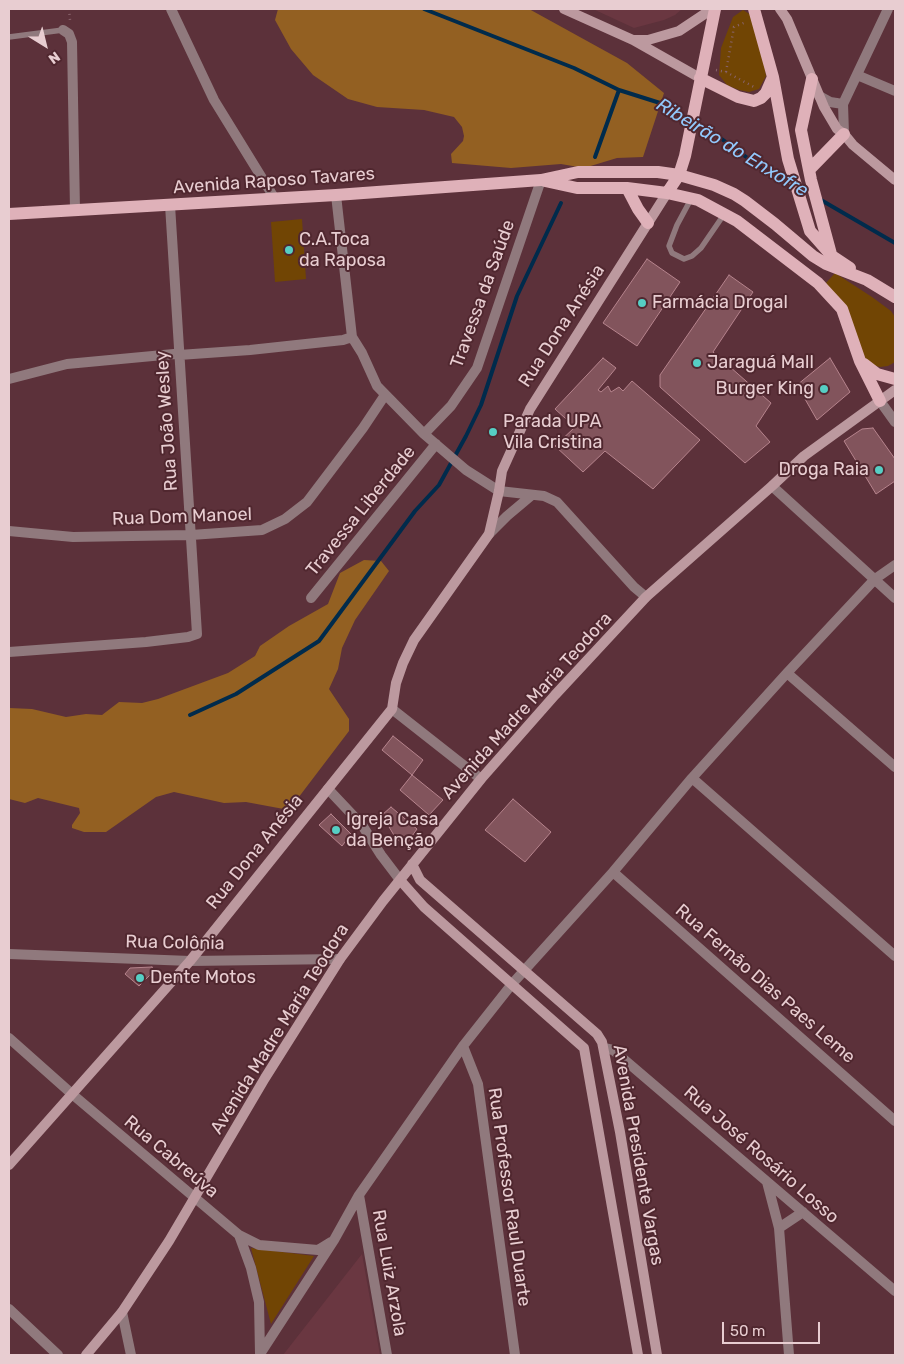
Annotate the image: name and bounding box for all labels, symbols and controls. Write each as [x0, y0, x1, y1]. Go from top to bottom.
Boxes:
north arrow [20, 20, 70, 70]
text: N [45, 48, 63, 67]
water label: Ribeirão do Enxofre [652, 94, 812, 202]
street label: Avenida Raposo Tavares [172, 163, 376, 199]
street label: Travessa da Saúde [446, 217, 520, 371]
place label: C.A.Toca da Raposa [299, 229, 386, 272]
marker: C.A.Toca da Raposa [283, 244, 295, 256]
street label: Rua Dona Anésia [514, 261, 610, 391]
place label: Farmácia Drogal [652, 292, 788, 314]
marker: Farmácia Drogal [636, 297, 648, 309]
street label: Rua João Wesley [151, 350, 183, 492]
place label: Jaraguá Mall [707, 352, 814, 374]
marker: Jaraguá Mall [691, 357, 703, 369]
place label: Burger King [716, 378, 814, 400]
marker: Burger King [818, 383, 830, 395]
place label: Parada UPA Vila Cristina [503, 411, 602, 454]
marker: Parada UPA Vila Cristina [487, 426, 499, 438]
street label: Travessa Liberdade [302, 442, 420, 580]
place label: Droga Raia [778, 459, 869, 481]
marker: Droga Raia [873, 464, 885, 476]
street label: Rua Dom Manoel [112, 504, 252, 530]
street label: Avenida Madre Maria Teodora [437, 608, 617, 804]
street label: Rua Dona Anésia [202, 790, 308, 914]
place label: Igreja Casa da Benção [346, 809, 438, 852]
marker: Igreja Casa da Benção [330, 824, 342, 836]
street label: Rua Fernão Dias Paes Leme [671, 900, 859, 1068]
street label: Avenida Madre Maria Teodora [206, 920, 354, 1138]
street label: Rua Colônia [125, 931, 225, 955]
place label: Dente Motos [150, 967, 256, 989]
marker: Dente Motos [134, 972, 146, 984]
street label: Avenida Presidente Vargas [608, 1043, 668, 1267]
street label: Rua José Rosário Losso [679, 1082, 843, 1228]
street label: Rua Professor Raul Duarte [483, 1086, 535, 1308]
street label: Rua Cabreúva [119, 1111, 223, 1203]
street label: Rua Luiz Arzola [367, 1208, 411, 1338]
scale bar [724, 1312, 822, 1344]
text: 50 m [730, 1322, 765, 1340]

